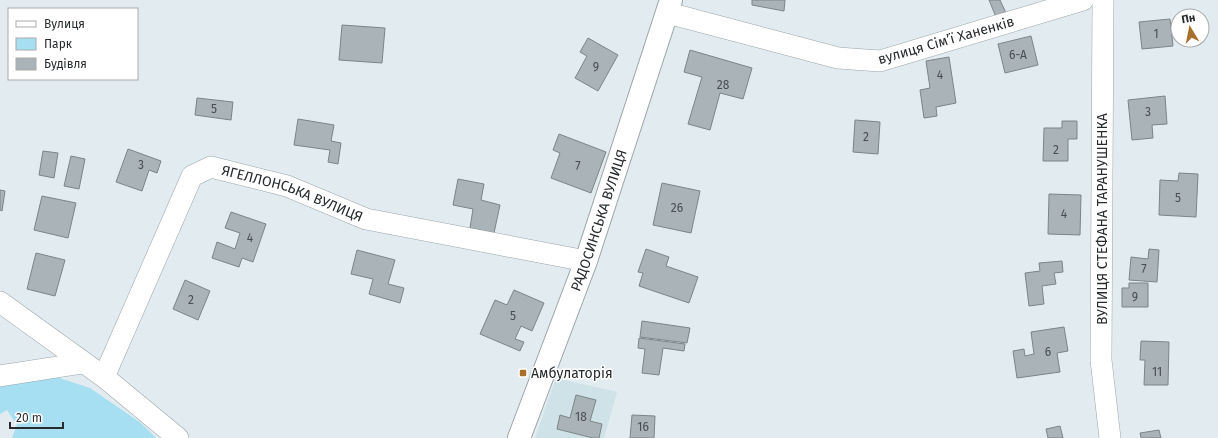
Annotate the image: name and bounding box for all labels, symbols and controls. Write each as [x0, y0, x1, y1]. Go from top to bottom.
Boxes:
legend [8, 8, 138, 80]
north arrow [1170, 8, 1210, 48]
text: Пн [1180, 11, 1196, 26]
street label: вулиця Сімʼї Ханенків [876, 13, 1016, 68]
text: Вулиця [44, 17, 85, 31]
house number: 1 [1153, 27, 1159, 41]
text: Парк [44, 37, 73, 51]
house number: 6-А [1009, 48, 1027, 62]
text: Будівля [44, 57, 87, 71]
house number: 9 [593, 60, 599, 74]
house number: 4 [937, 68, 944, 82]
house number: 28 [717, 78, 730, 92]
house number: 5 [211, 102, 217, 116]
house number: 3 [1145, 105, 1151, 119]
street label: ВУЛИЦЯ СТЕФАНА ТАРАНУШЕНКА [1094, 113, 1111, 325]
house number: 2 [863, 130, 869, 144]
house number: 2 [1053, 143, 1059, 157]
street label: РАДОСИНСЬКА ВУЛИЦЯ [567, 147, 631, 294]
house number: 3 [138, 158, 144, 172]
house number: 7 [575, 159, 581, 173]
street label: ЯГЕЛЛОНСЬКА ВУЛИЦЯ [220, 162, 365, 226]
house number: 5 [1175, 191, 1181, 205]
house number: 26 [671, 201, 683, 215]
house number: 4 [1061, 207, 1068, 221]
house number: 4 [247, 231, 254, 245]
house number: 7 [1141, 262, 1147, 276]
house number: 9 [1132, 290, 1138, 304]
house number: 2 [188, 293, 194, 307]
house number: 5 [510, 309, 516, 323]
house number: 6 [1045, 345, 1051, 359]
place label: Амбулаторія [531, 365, 613, 382]
house number: 11 [1152, 365, 1162, 379]
marker: Амбулаторія [518, 368, 528, 378]
scale bar [10, 404, 63, 430]
house number: 18 [575, 410, 587, 424]
text: 20 m [16, 411, 42, 425]
house number: 16 [637, 420, 649, 434]

